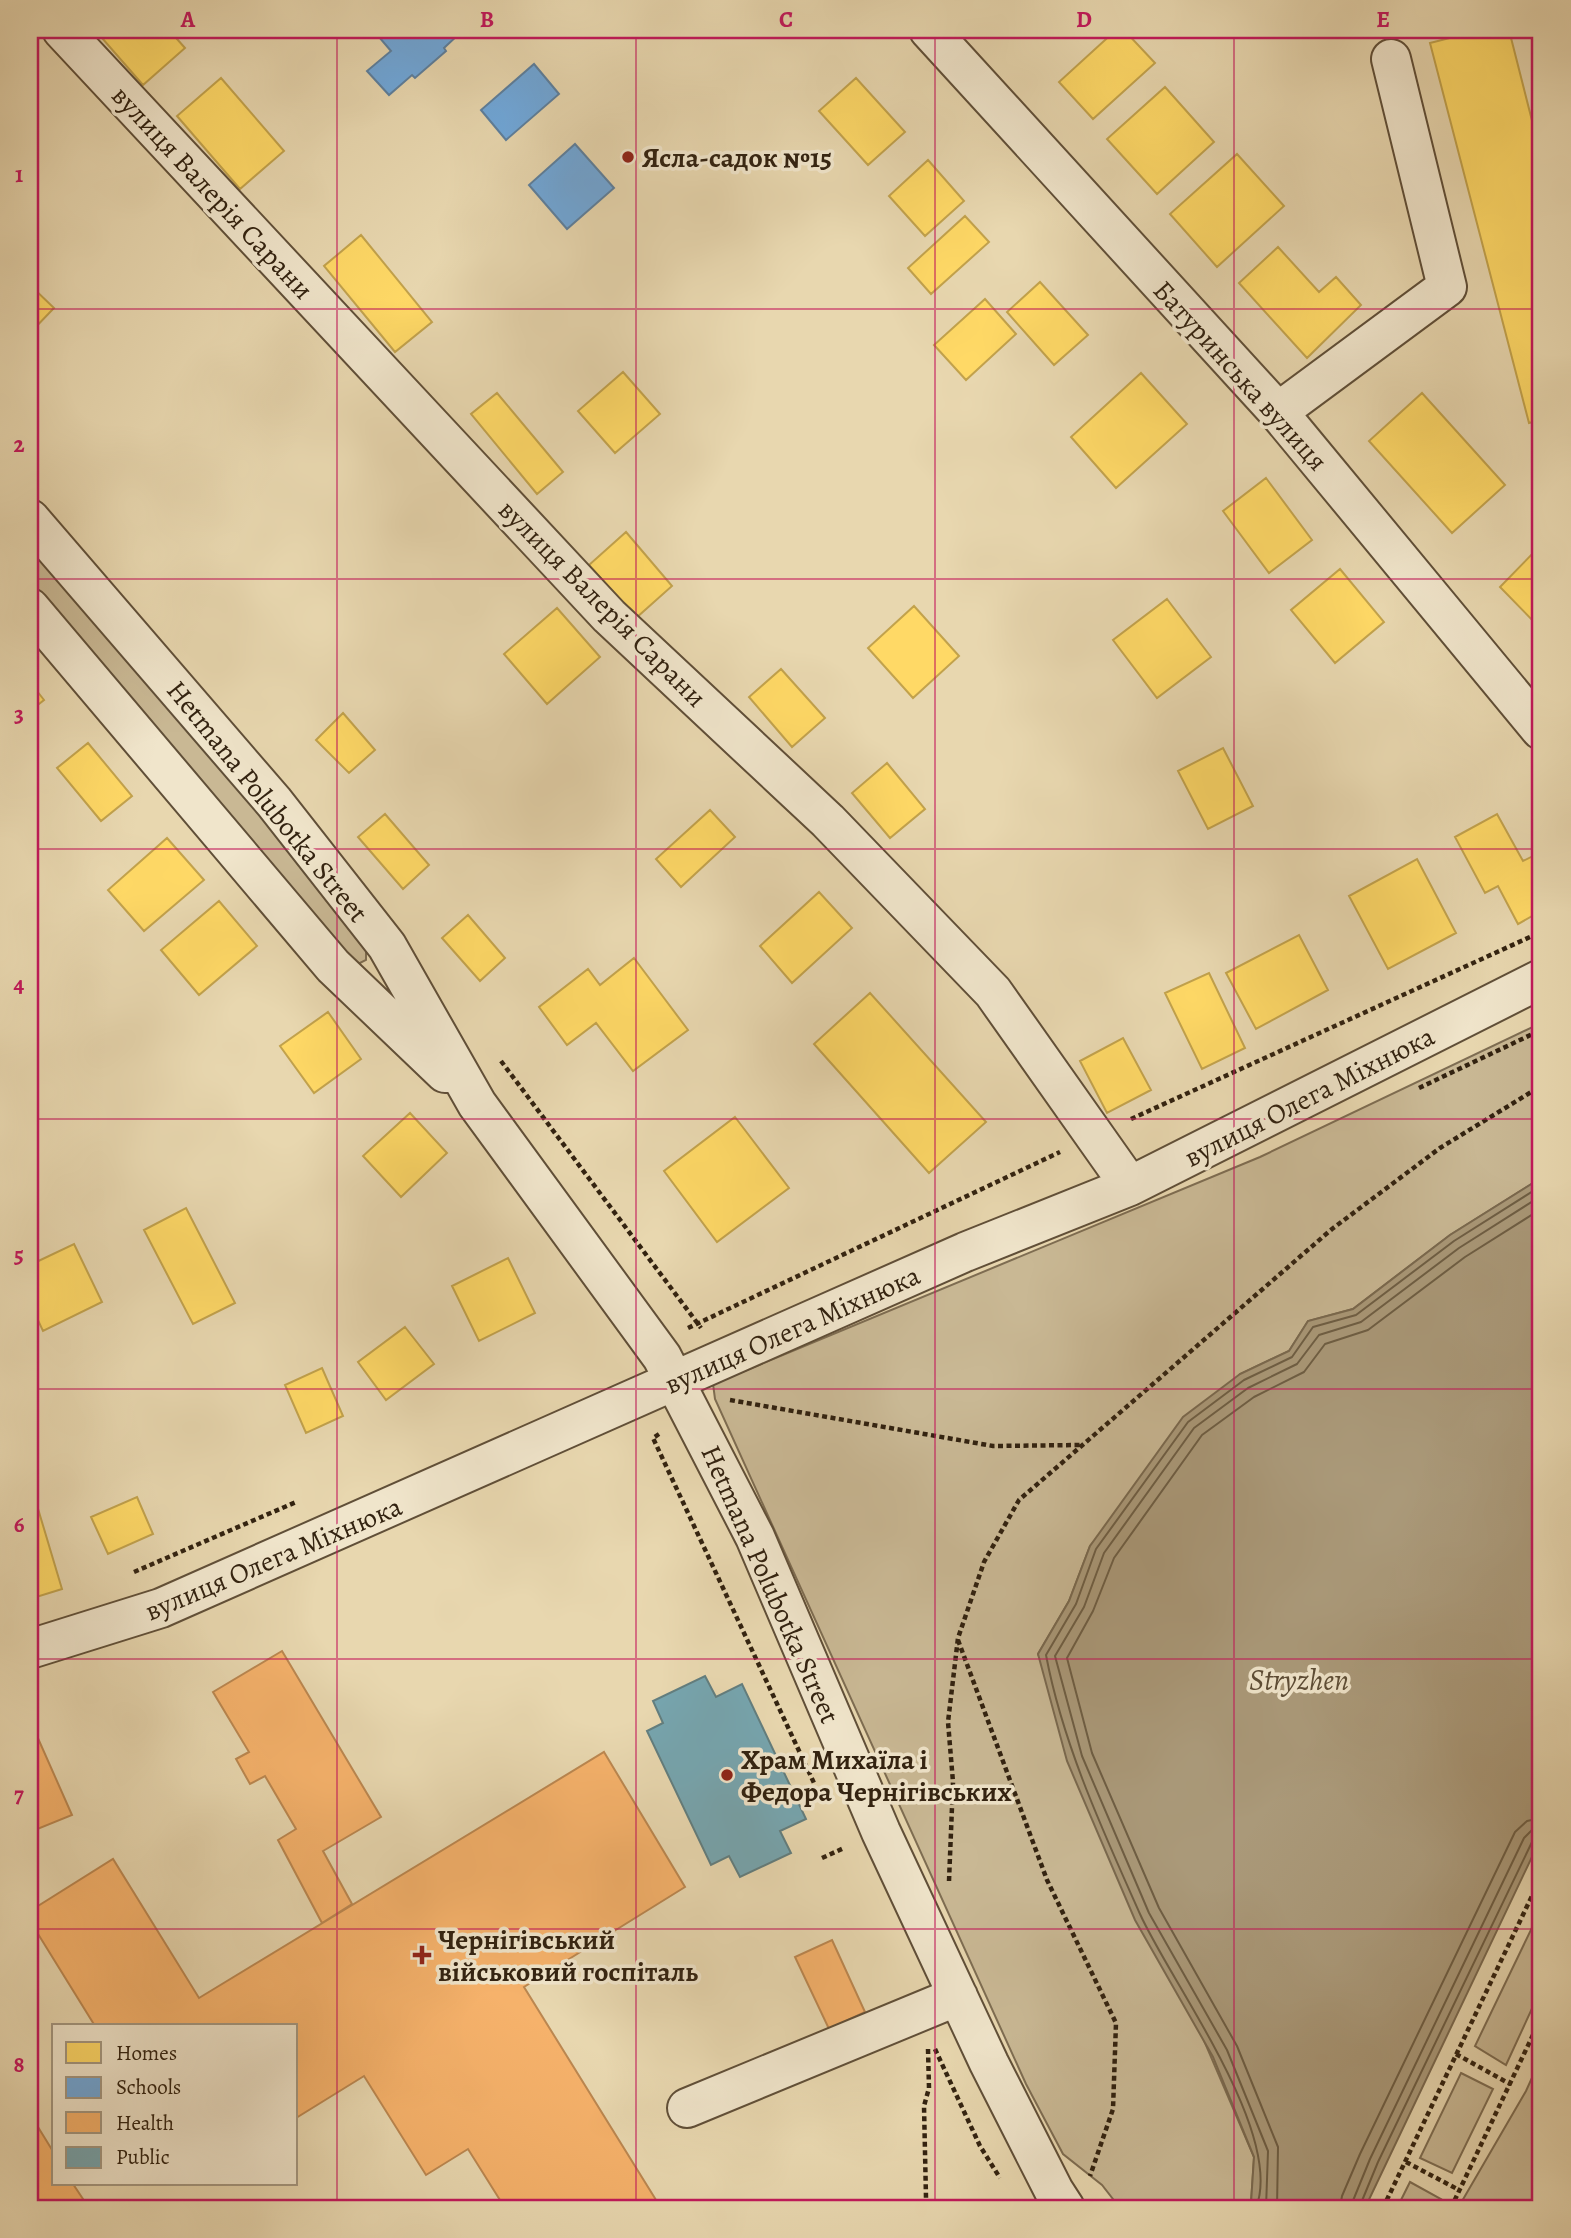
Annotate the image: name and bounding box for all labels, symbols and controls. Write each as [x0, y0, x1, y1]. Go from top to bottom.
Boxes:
text: A [180, 4, 196, 35]
text: B [480, 4, 494, 35]
text: C [779, 4, 793, 35]
text: D [1076, 4, 1092, 35]
text: E [1376, 4, 1390, 35]
street label: вулиця Валерія Сарани [103, 77, 322, 308]
place label: Ясла-садок №15 [642, 139, 832, 177]
marker: Ясла-садок №15 [620, 149, 636, 165]
text: 1 [15, 159, 23, 190]
street label: Батуринська вулиця [1144, 272, 1336, 479]
text: 2 [13, 429, 25, 460]
street label: вулиця Валерія Сарани [490, 491, 715, 716]
street label: Hetmana Polubotka Street [158, 673, 377, 931]
text: 3 [14, 699, 24, 730]
text: 4 [14, 969, 25, 1000]
street label: вулиця Олега Міхнюка [1178, 1017, 1441, 1176]
text: 5 [14, 1239, 24, 1270]
street label: вулиця Олега Міхнюка [659, 1256, 926, 1403]
street label: Hetmana Polubotka Street [692, 1439, 849, 1730]
street label: вулиця Олега Міхнюка [139, 1487, 408, 1630]
text: 6 [14, 1509, 25, 1540]
water label: Stryzhen [1249, 1660, 1349, 1700]
place label: Храм Михаїла і Федора Чернігівських [741, 1741, 1012, 1811]
marker: Храм Михаїла і Федора Чернігівських [719, 1767, 735, 1783]
text: 7 [14, 1779, 24, 1810]
place label: Чернігівський військовий госпіталь [438, 1921, 698, 1991]
marker: Чернігівський військовий госпіталь [412, 1945, 432, 1965]
legend [52, 2024, 298, 2186]
text: Homes [116, 2039, 177, 2067]
text: 8 [13, 2049, 25, 2080]
text: Schools [116, 2073, 181, 2101]
text: Health [116, 2109, 174, 2137]
text: Public [116, 2143, 170, 2171]

